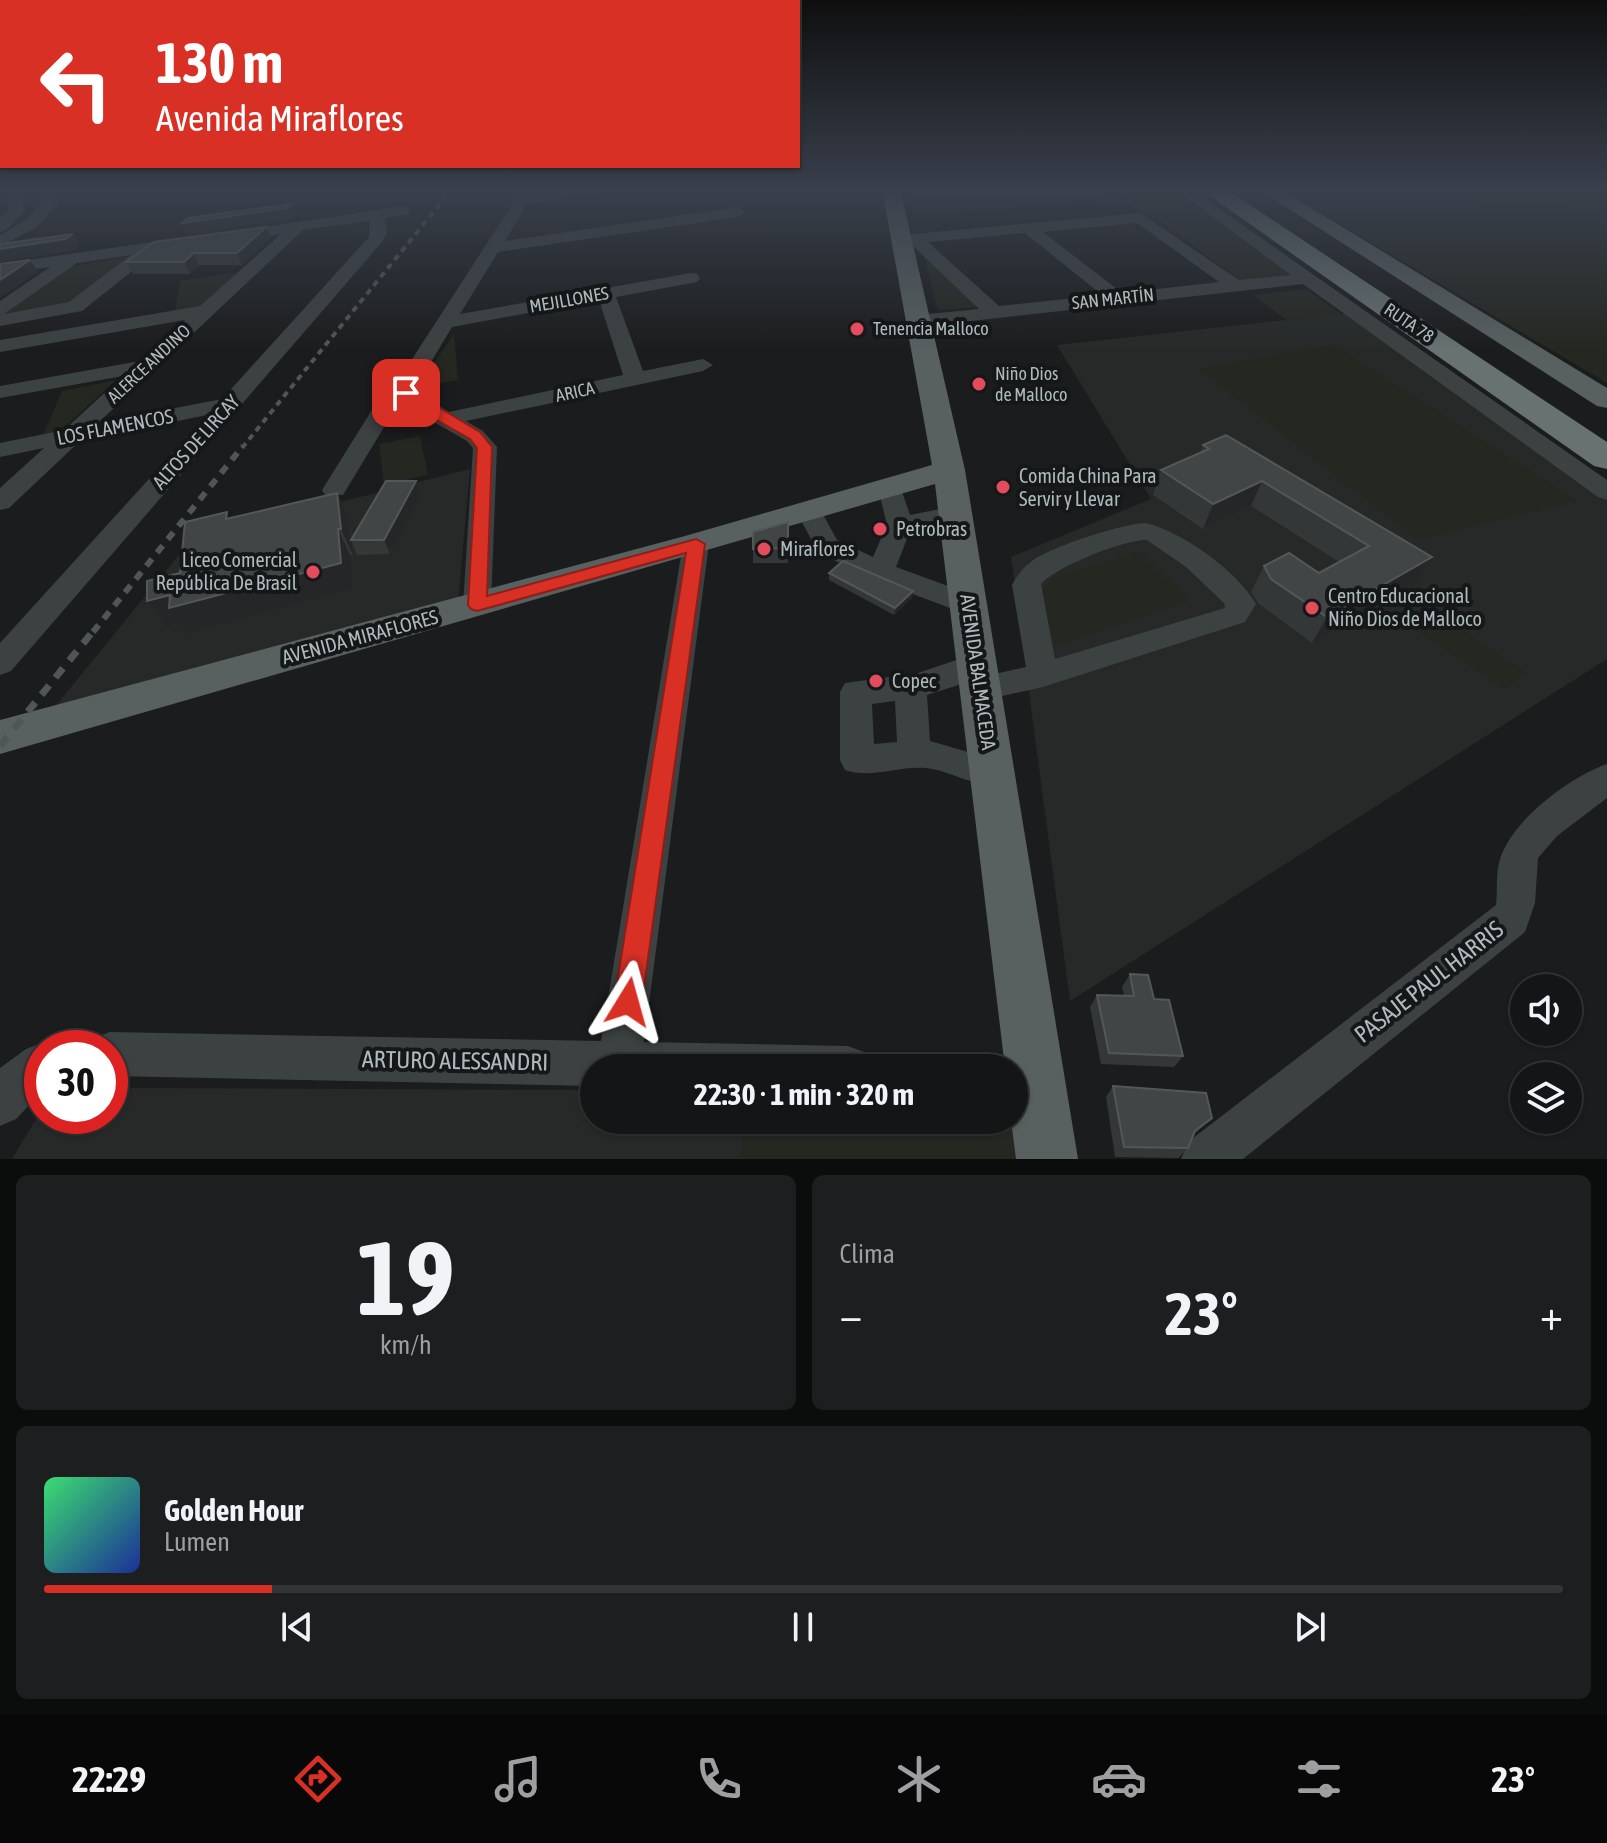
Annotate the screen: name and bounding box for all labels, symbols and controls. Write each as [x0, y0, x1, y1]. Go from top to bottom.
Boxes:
text: 130 m [156, 31, 283, 95]
icon: left [24, 32, 128, 136]
text: Avenida Miraflores [156, 97, 404, 139]
street label: MEJILLONES [528, 282, 611, 317]
street label: SAN MARTÍN [1071, 284, 1155, 313]
street label: RUTA 78 [1381, 298, 1438, 347]
place label: Tenencia Malloco [873, 318, 989, 339]
street label: ALERCE ANDINO [103, 320, 194, 407]
marker: Tenencia Malloco [848, 320, 866, 338]
pin [372, 359, 440, 427]
place label: Niño Dios de Malloco [995, 363, 1068, 405]
icon: arrive [384, 371, 428, 415]
marker: Niño Dios de Malloco [970, 375, 988, 393]
street label: ARICA [553, 377, 596, 406]
street label: ALTOS DE LIRCAY [147, 390, 244, 493]
street label: LOS FLAMENCOS [55, 404, 175, 449]
place label: Comida China Para Servir y Llevar [1019, 464, 1156, 510]
marker: Comida China Para Servir y Llevar [994, 478, 1012, 496]
place label: Petrobras [896, 517, 967, 540]
marker: Petrobras [871, 520, 889, 538]
place label: Miraflores [780, 537, 855, 560]
marker: Miraflores [755, 540, 773, 558]
place label: Liceo Comercial República De Brasil [156, 548, 298, 594]
marker: Liceo Comercial República De Brasil [304, 563, 322, 581]
place label: Centro Educacional Niño Dios de Malloco [1328, 584, 1482, 630]
street label: AVENIDA BALMACEDA [956, 593, 1001, 752]
marker: Centro Educacional Niño Dios de Malloco [1303, 599, 1321, 617]
street label: AVENIDA MIRAFLORES [279, 605, 440, 668]
place label: Copec [892, 669, 937, 692]
marker: Copec [867, 672, 885, 690]
street label: PASAJE PAUL HARRIS [1349, 915, 1508, 1048]
position arrow [586, 960, 670, 1044]
map controls [1510, 974, 1582, 1134]
button: sound [1510, 974, 1582, 1046]
speed limit sign: 30 [24, 1030, 128, 1134]
street label: ARTURO ALESSANDRI [362, 1045, 548, 1076]
button: layers [1510, 1062, 1582, 1134]
text: 22:30 · 1 min · 320 m [694, 1077, 914, 1111]
text: 19 [357, 1218, 455, 1337]
text: Clima [840, 1239, 895, 1269]
text: 23° [1165, 1279, 1238, 1348]
text: − [840, 1289, 862, 1339]
text: + [1540, 1289, 1563, 1339]
text: km/h [380, 1330, 432, 1360]
text: Golden Hour [164, 1493, 303, 1527]
text: Lumen [164, 1527, 230, 1557]
icon: previous [275, 1605, 319, 1649]
icon: pause [781, 1605, 825, 1649]
icon: next [1288, 1605, 1332, 1649]
icon: directions [290, 1751, 346, 1807]
icon: music [490, 1751, 546, 1807]
icon: phone [691, 1751, 747, 1807]
icon: climate [891, 1751, 947, 1807]
icon: car [1091, 1751, 1147, 1807]
icon: filters [1291, 1751, 1347, 1807]
text: 22:29 [72, 1758, 146, 1800]
text: 23° [1491, 1758, 1535, 1800]

